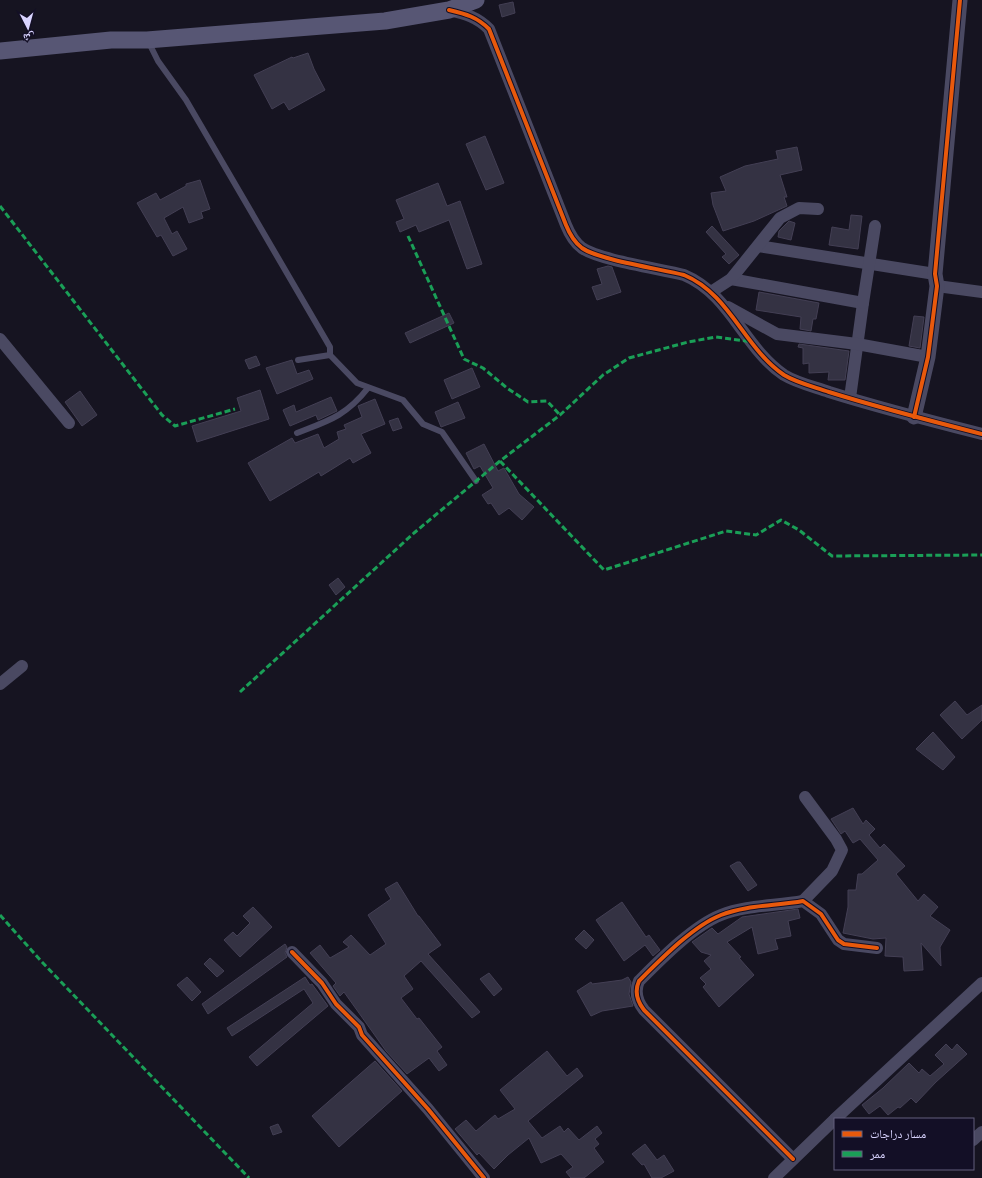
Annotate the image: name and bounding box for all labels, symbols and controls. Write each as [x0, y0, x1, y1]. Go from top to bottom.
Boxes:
north arrow [8, 8, 48, 48]
text: ش [22, 29, 36, 46]
legend [834, 1118, 974, 1170]
text: مسار دراجات [870, 1126, 926, 1141]
text: ممر [869, 1146, 885, 1160]

